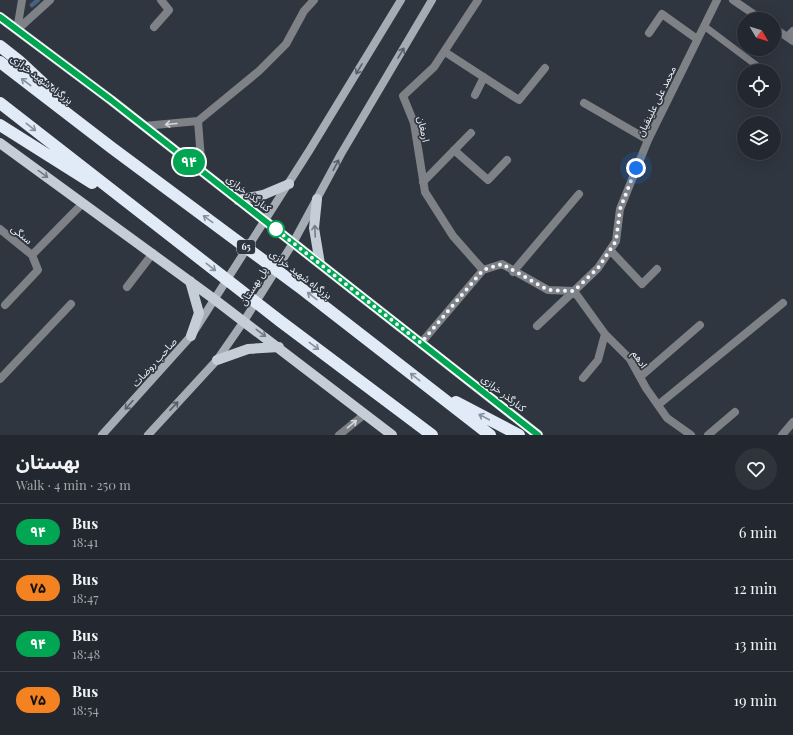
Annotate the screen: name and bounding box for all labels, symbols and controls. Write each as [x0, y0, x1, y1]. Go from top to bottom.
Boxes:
north arrow [737, 12, 781, 56]
map controls [737, 12, 781, 160]
one-way arrow [398, 47, 406, 59]
street label: بزرگراه شهید خرازی [8, 51, 76, 107]
one-way arrow [354, 63, 362, 75]
street label: محمد علی علینقیان [633, 63, 679, 139]
button: locate [737, 64, 781, 108]
one-way arrow [20, 78, 31, 86]
street label: ارمغان [414, 115, 434, 143]
button: layers [737, 116, 781, 160]
one-way arrow [165, 120, 178, 127]
one-way arrow [25, 123, 36, 131]
line badge: ۹۴ [171, 149, 207, 175]
text: ۹۴ [181, 152, 197, 171]
your location [626, 158, 646, 178]
one-way arrow [332, 159, 340, 171]
one-way arrow [37, 170, 48, 178]
street label: کنارگذر خرازی [224, 171, 275, 215]
one-way arrow [203, 215, 214, 223]
unlabelled marker [267, 220, 285, 238]
street label: سنگی [8, 221, 36, 247]
one-way arrow [311, 225, 318, 238]
road number: 65 [237, 240, 255, 254]
street label: بزرگراه شهید خرازی [267, 246, 335, 302]
one-way arrow [205, 263, 216, 271]
street label: پل بهستان [236, 264, 270, 308]
one-way arrow [307, 292, 318, 301]
one-way arrow [255, 329, 266, 338]
street label: صاحب روضات [128, 335, 180, 389]
one-way arrow [308, 342, 319, 351]
street label: ادهم [628, 347, 651, 371]
street label: کنارگذر خرازی [479, 371, 530, 415]
one-way arrow [409, 372, 420, 381]
one-way arrow [124, 400, 133, 410]
one-way arrow [170, 401, 179, 412]
one-way arrow [479, 413, 491, 420]
one-way arrow [347, 420, 357, 429]
text: بهستان [16, 448, 80, 474]
button: heart [735, 448, 777, 490]
text: Walk · 4 min · 250 m [16, 476, 131, 493]
text: Bus [72, 513, 98, 533]
text: ۹۴ [30, 522, 46, 541]
text: 6 min [739, 522, 777, 542]
text: 18:41 [72, 533, 98, 550]
text: Bus [72, 569, 98, 589]
text: ۷۵ [30, 578, 46, 597]
text: 12 min [734, 578, 777, 598]
text: 18:47 [72, 589, 99, 606]
text: Bus [72, 625, 98, 645]
text: ۹۴ [30, 634, 46, 653]
text: 13 min [735, 634, 777, 654]
text: 18:48 [72, 645, 100, 662]
text: Bus [72, 681, 98, 701]
text: ۷۵ [30, 690, 46, 709]
text: 19 min [733, 690, 777, 710]
text: 18:54 [72, 701, 99, 718]

